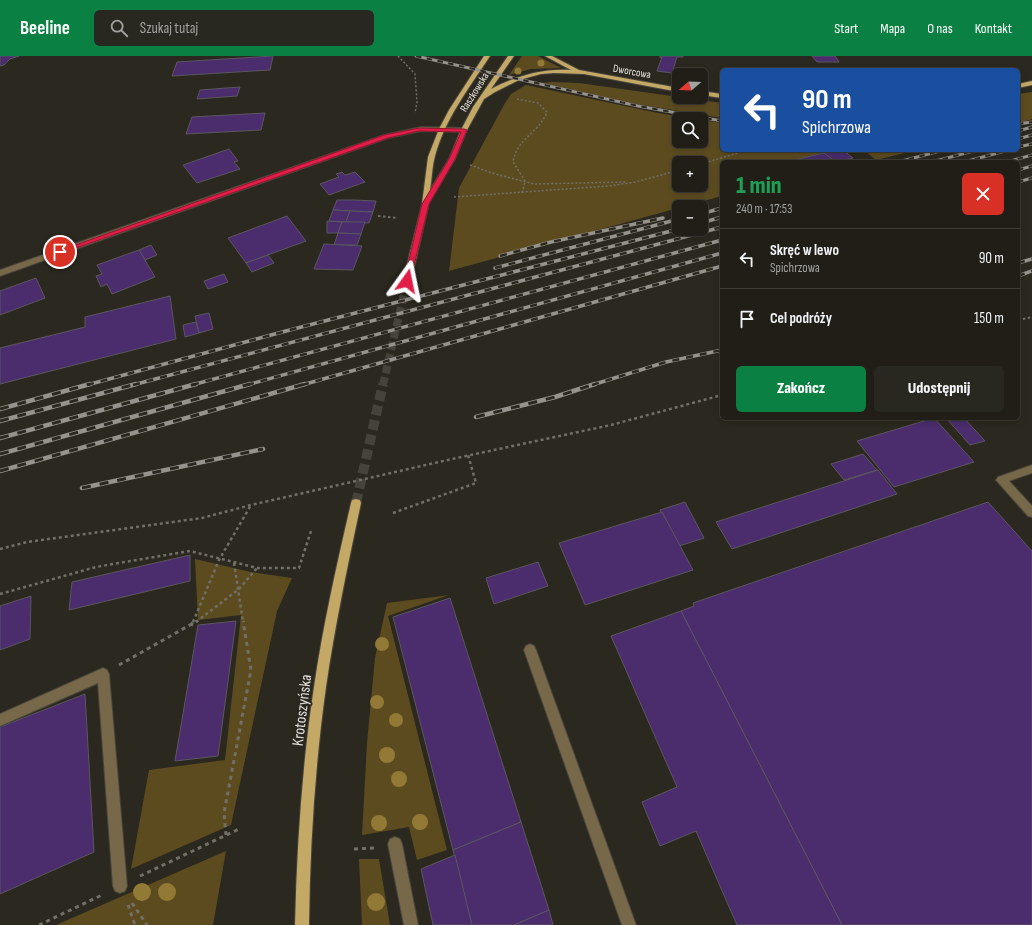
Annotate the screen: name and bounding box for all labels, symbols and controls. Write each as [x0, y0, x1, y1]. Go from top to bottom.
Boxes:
search box [94, 10, 374, 46]
text: Beeline [20, 17, 70, 40]
icon: search [108, 17, 130, 39]
text: Szukaj tutaj [140, 19, 198, 38]
text: Start [834, 20, 858, 37]
text: Mapa [880, 20, 905, 37]
text: O nas [927, 20, 953, 37]
text: Kontakt [975, 20, 1012, 37]
street label: Dworcowa [612, 62, 652, 81]
north arrow [672, 68, 708, 104]
map controls [672, 68, 708, 236]
street label: Raszkowska [457, 70, 492, 114]
text: 90 m [802, 83, 852, 116]
icon: left [736, 84, 788, 136]
button: search [672, 112, 708, 148]
text: Spichrzowa [802, 117, 871, 138]
button: + [672, 156, 708, 192]
text: 1 min [736, 171, 782, 200]
button: close [962, 173, 1004, 215]
button: − [672, 200, 708, 236]
text: 240 m · 17:53 [736, 201, 792, 217]
pin [43, 235, 77, 269]
icon: arrive [49, 241, 71, 263]
text: Skręć w lewo [770, 241, 839, 260]
icon: left [736, 248, 758, 270]
text: 90 m [979, 249, 1004, 268]
position arrow [386, 260, 428, 302]
text: Spichrzowa [770, 260, 820, 276]
icon: arrive [736, 308, 758, 330]
text: Cel podróży [770, 309, 832, 328]
text: 150 m [974, 309, 1004, 328]
button: Zakończ [736, 366, 866, 412]
button: Udostępnij [874, 366, 1004, 412]
street label: Krotoszyńska [289, 673, 316, 747]

